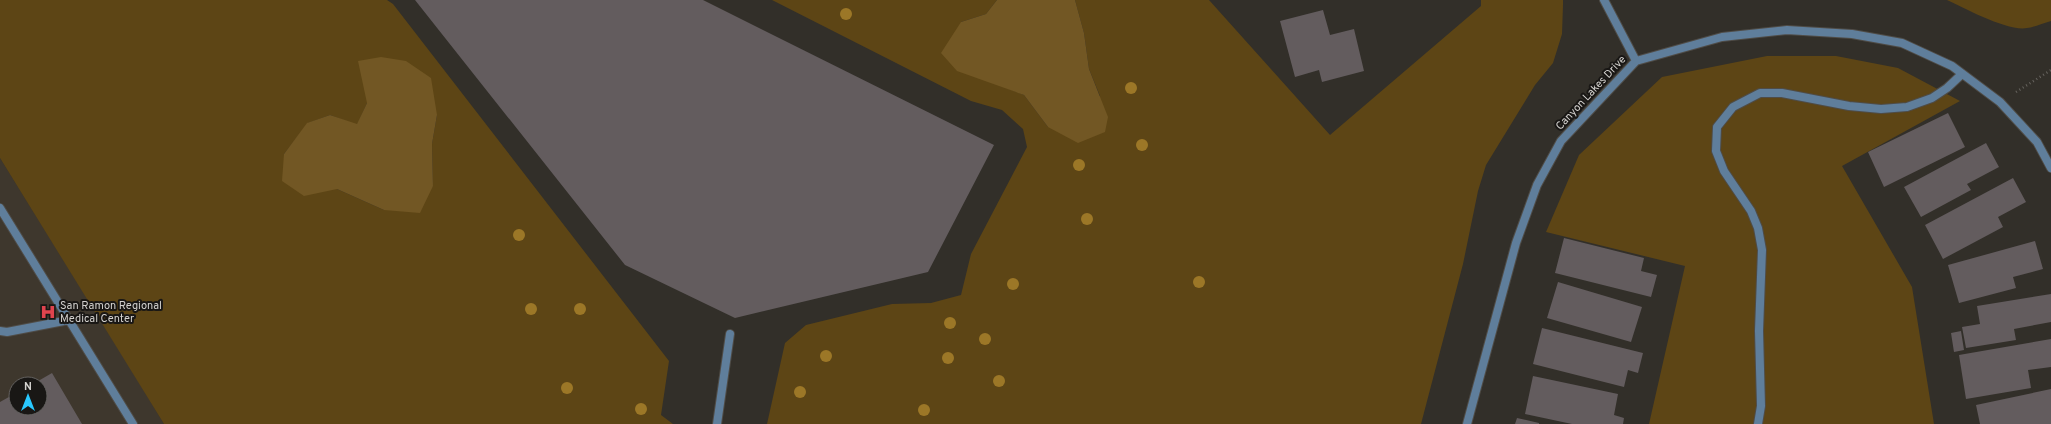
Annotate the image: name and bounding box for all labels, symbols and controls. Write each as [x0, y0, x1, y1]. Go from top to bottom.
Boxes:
street label: Canyon Lakes Drive [1553, 53, 1629, 133]
place label: San Ramon Regional Medical Center [60, 299, 162, 326]
hospital icon: San Ramon Regional Medical Center [39, 303, 57, 321]
north arrow [8, 376, 48, 416]
text: N [24, 380, 32, 394]

